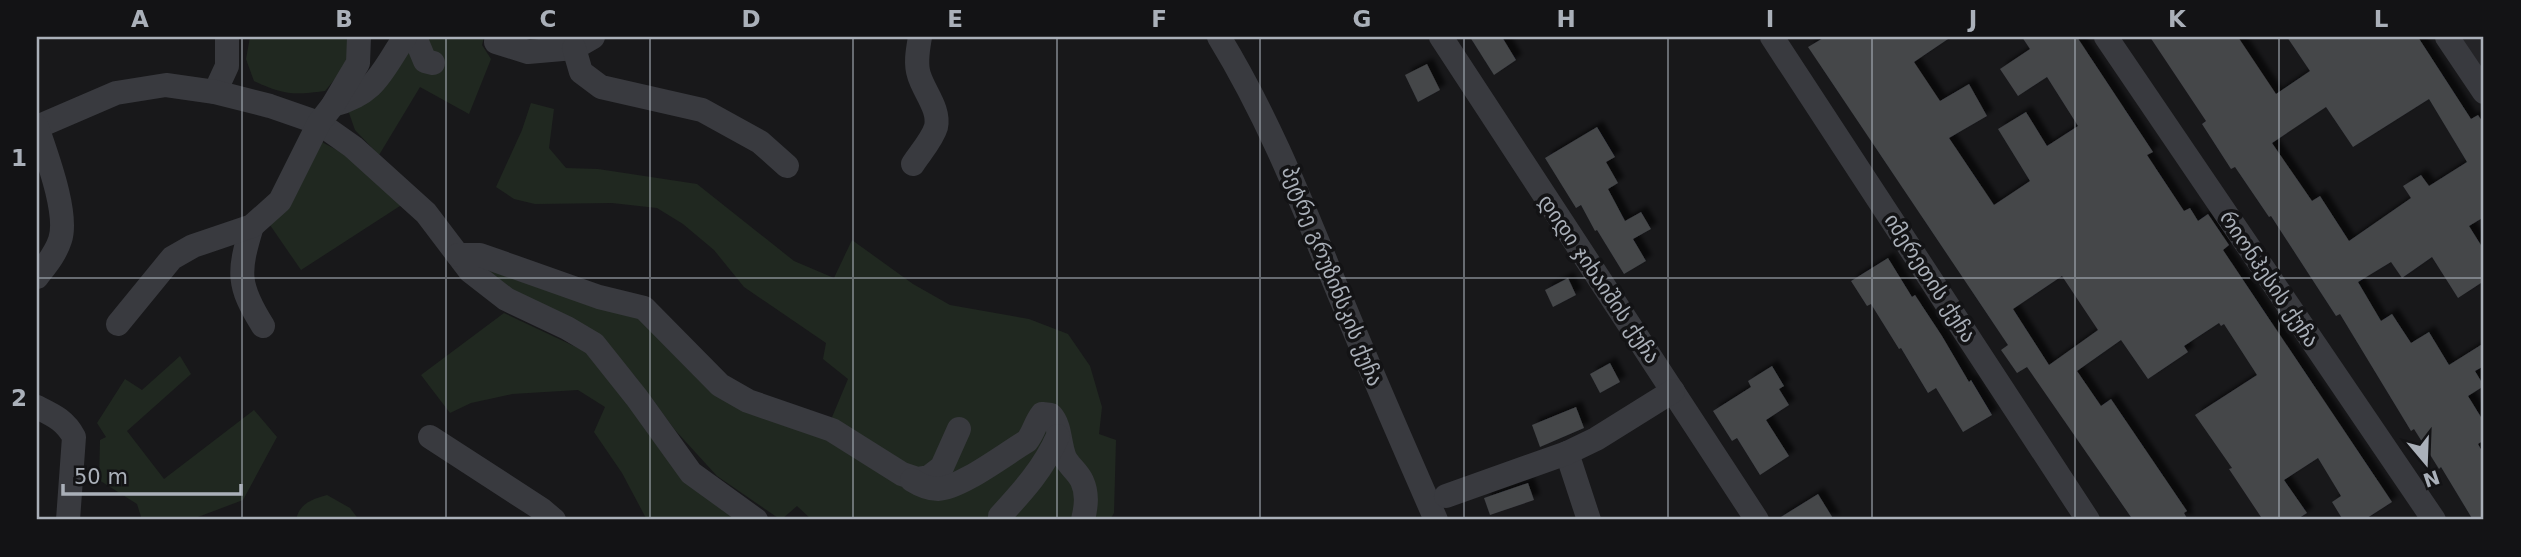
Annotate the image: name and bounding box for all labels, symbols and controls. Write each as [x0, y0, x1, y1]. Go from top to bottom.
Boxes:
text: A [131, 6, 149, 32]
text: B [335, 6, 353, 32]
text: C [540, 6, 556, 32]
text: D [741, 6, 761, 32]
text: E [947, 6, 963, 32]
text: F [1151, 6, 1167, 32]
text: G [1353, 6, 1371, 32]
text: H [1556, 6, 1576, 32]
text: I [1766, 6, 1774, 32]
text: J [1967, 6, 1977, 32]
text: K [2168, 6, 2187, 32]
text: L [2374, 6, 2389, 32]
text: 1 [11, 145, 27, 171]
street label: პეტრე გრუზინსკის ქუჩა [1277, 163, 1387, 389]
street label: დიდი ჯიხაიშის ქუჩა [1534, 190, 1664, 368]
street label: რიონჰესის ქუჩა [2215, 206, 2323, 352]
street label: იმერეთის ქუჩა [1879, 209, 1981, 347]
text: 2 [11, 385, 27, 411]
north arrow [2392, 428, 2462, 498]
scale bar [63, 452, 242, 496]
text: 50 m [74, 465, 128, 489]
text: N [2420, 466, 2443, 492]

